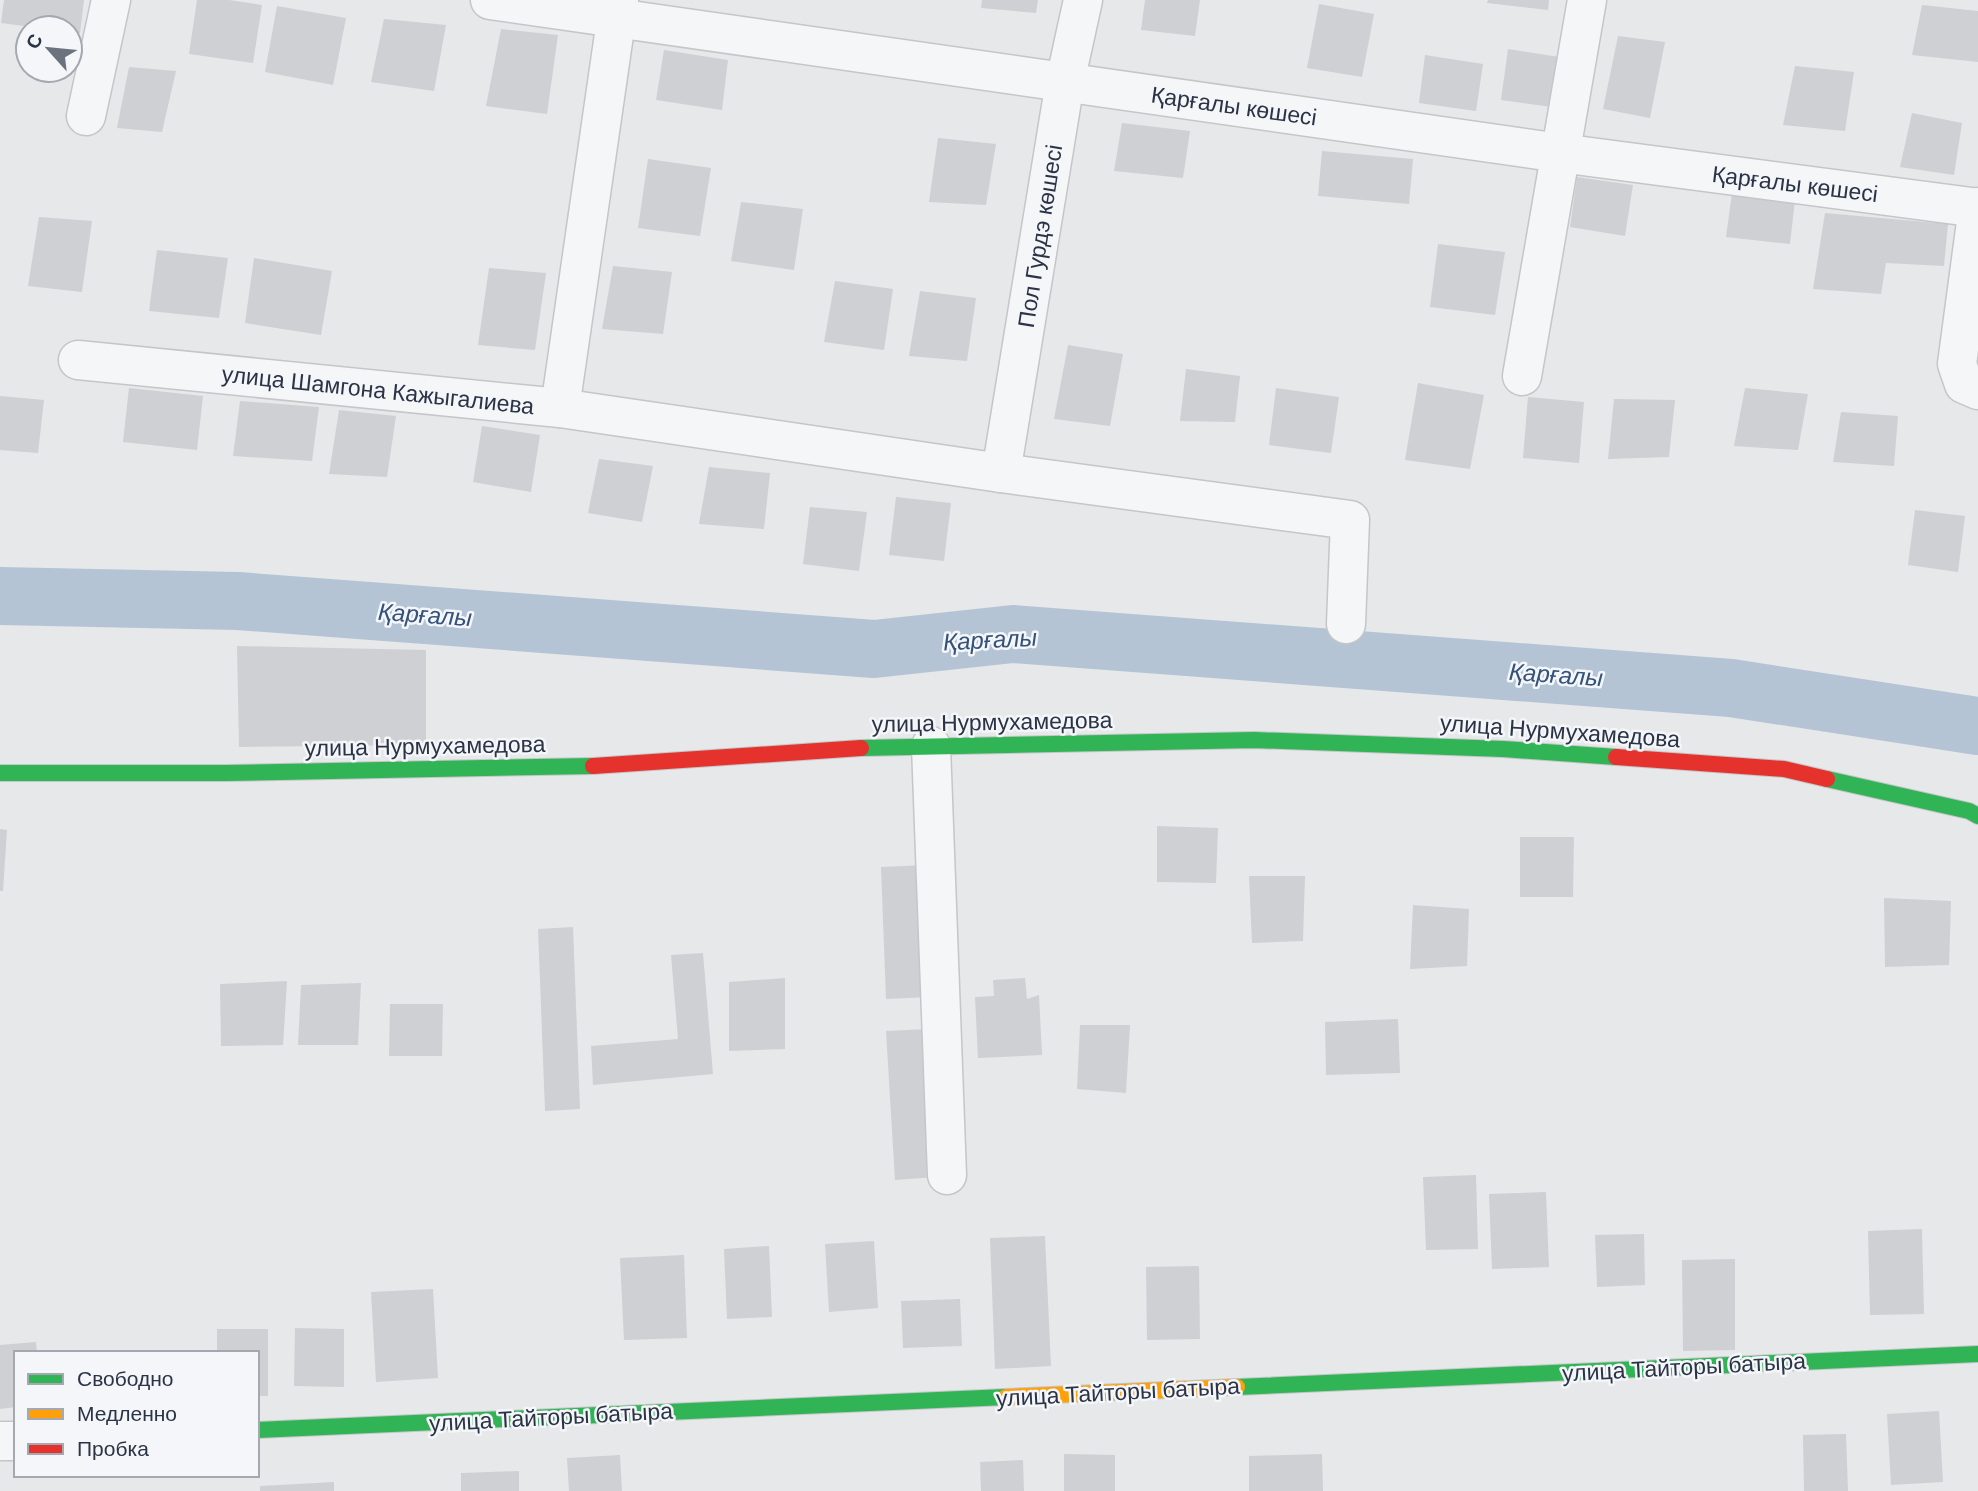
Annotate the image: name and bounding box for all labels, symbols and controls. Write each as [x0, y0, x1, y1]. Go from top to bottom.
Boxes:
north arrow [14, 14, 84, 84]
text: С [20, 29, 49, 53]
street label: Қарғалы көшесі [1149, 80, 1319, 132]
street label: Пол Гурдэ көшесі [1011, 142, 1069, 330]
street label: Қарғалы көшесі [1710, 159, 1880, 209]
street label: улица Шамгона Кажыгалиева [220, 359, 536, 421]
water label: Қарғалы [377, 596, 473, 633]
water label: Қарғалы [942, 622, 1038, 657]
water label: Қарғалы [1508, 656, 1604, 693]
street label: улица Нурмухамедова [871, 705, 1113, 739]
street label: улица Нурмухамедова [1439, 708, 1681, 754]
street label: улица Нурмухамедова [304, 729, 546, 763]
street label: улица Тайторы батыра [1561, 1346, 1807, 1388]
legend [14, 1351, 259, 1477]
text: Свободно [77, 1365, 174, 1393]
street label: улица Тайторы батыра [995, 1371, 1241, 1413]
street label: улица Тайторы батыра [428, 1396, 674, 1438]
text: Медленно [77, 1400, 177, 1428]
text: Пробка [77, 1435, 149, 1463]

